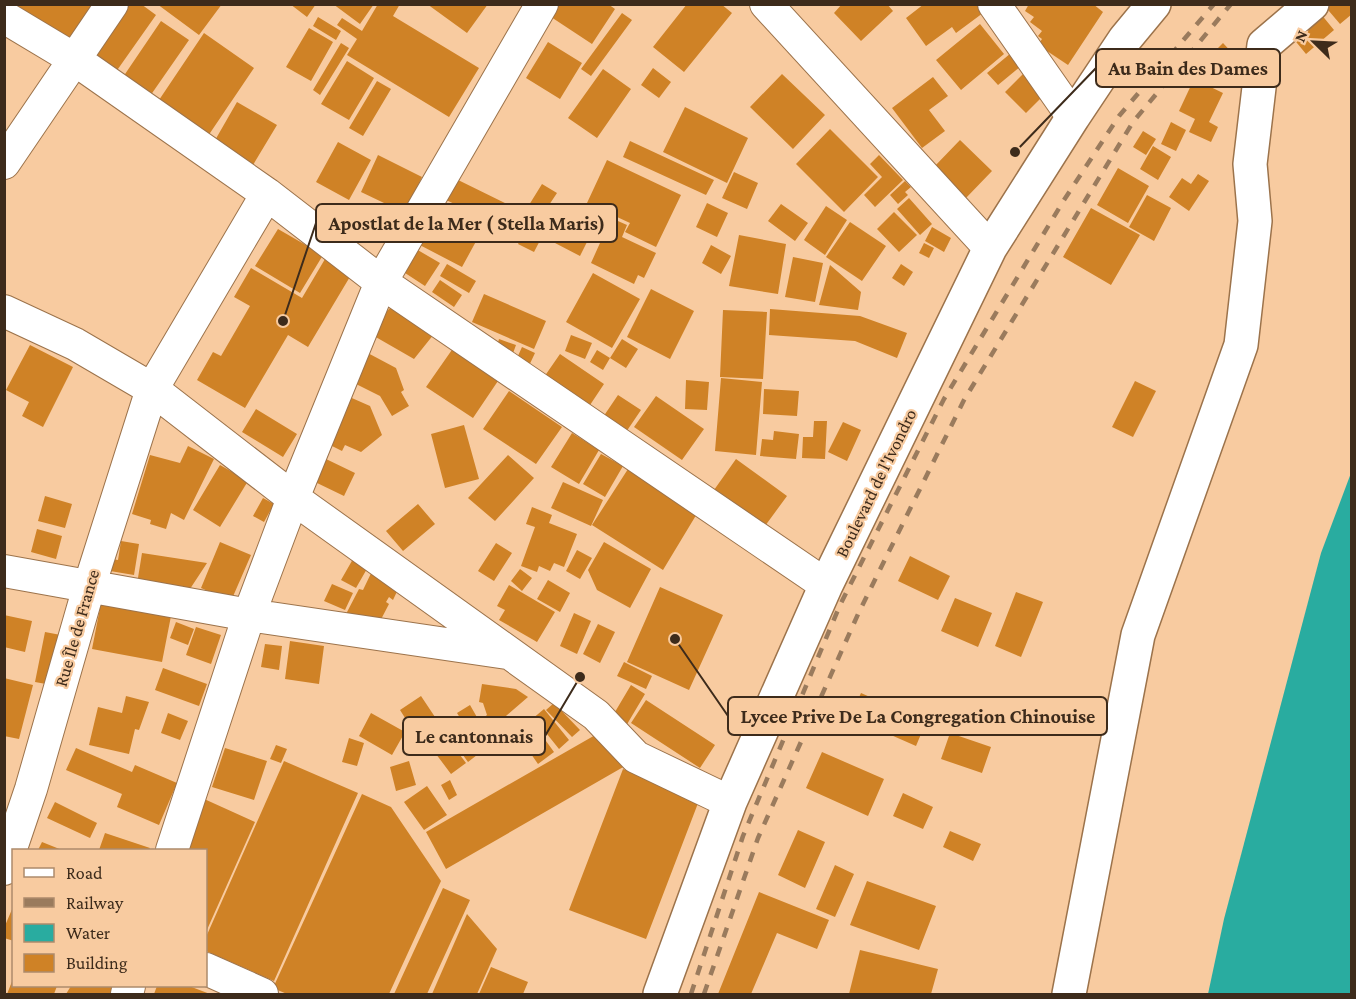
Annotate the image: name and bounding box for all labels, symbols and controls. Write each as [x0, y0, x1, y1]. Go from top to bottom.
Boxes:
north arrow [1284, 12, 1344, 72]
text: N [1291, 28, 1311, 45]
callout: Au Bain des Dames [1096, 49, 1280, 87]
text: Au Bain des Dames [1107, 57, 1268, 79]
callout: Apostlat de la Mer ( Stella Maris) [316, 204, 617, 242]
text: Apostlat de la Mer ( Stella Maris) [328, 212, 605, 235]
street label: Boulevard de l'Ivondro [831, 406, 921, 560]
street label: Rue Île de France [51, 567, 103, 689]
callout: Lycee Prive De La Congregation Chinouise [728, 697, 1107, 735]
text: Lycee Prive De La Congregation Chinouise [741, 705, 1095, 727]
callout: Le cantonnais [403, 717, 545, 755]
text: Le cantonnais [415, 725, 533, 747]
legend [12, 849, 207, 987]
text: Road [66, 863, 103, 883]
text: Railway [66, 893, 124, 913]
text: Water [66, 923, 111, 943]
text: Building [66, 953, 128, 973]

